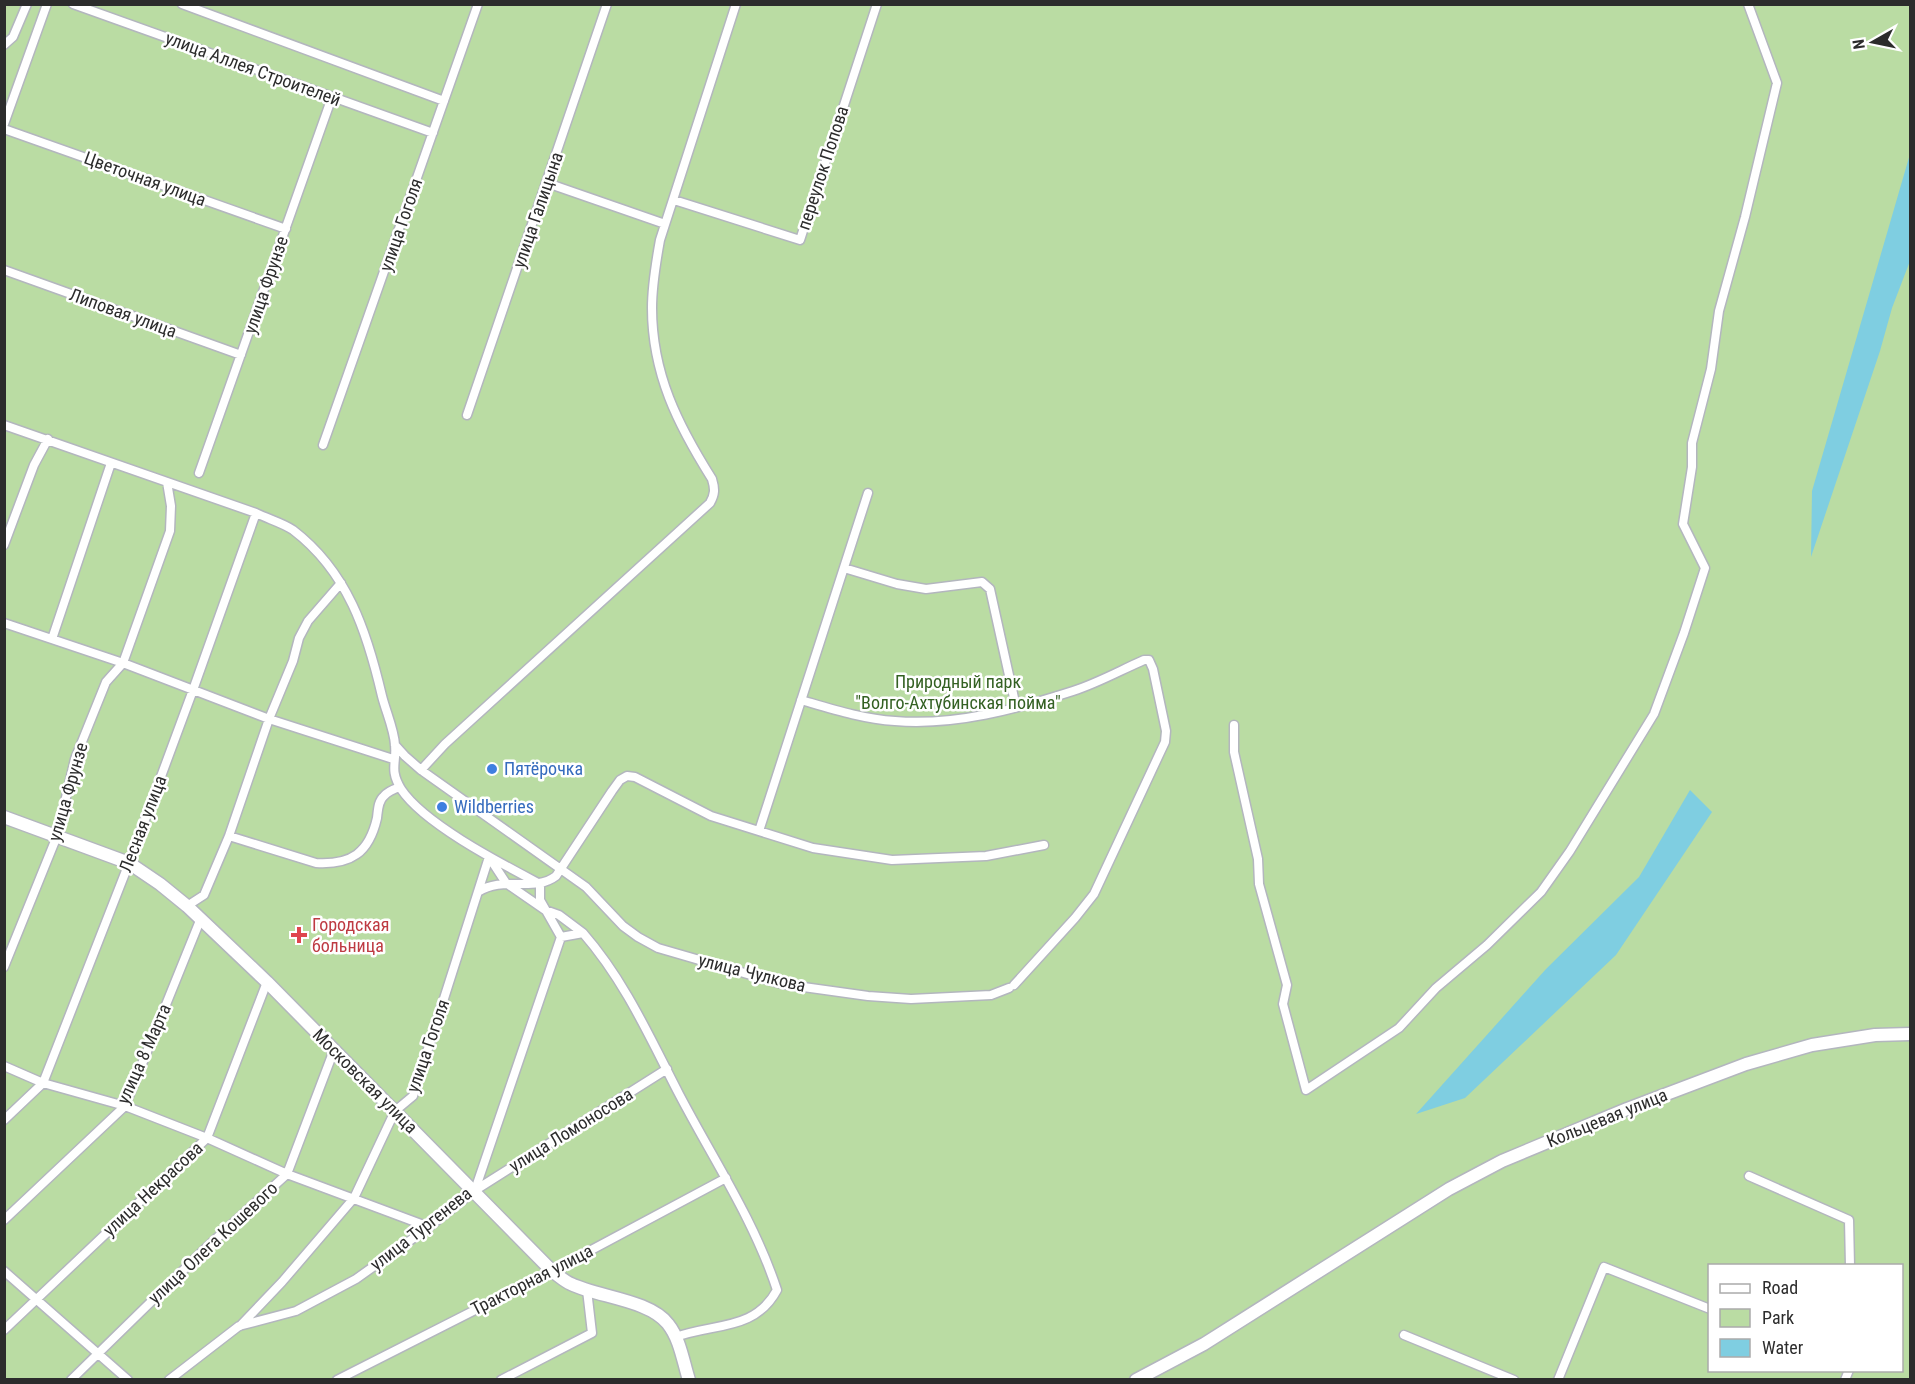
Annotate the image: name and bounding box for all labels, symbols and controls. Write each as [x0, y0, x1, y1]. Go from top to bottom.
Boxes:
north arrow [1843, 12, 1903, 72]
street label: улица Аллея Строителей [163, 27, 344, 110]
text: N [1849, 38, 1869, 51]
street label: переулок Попова [793, 103, 852, 232]
street label: Цветочная улица [81, 147, 209, 210]
street label: улица Галицына [508, 149, 567, 270]
street label: улица Гоголя [375, 175, 426, 274]
street label: улица Фрунзе [239, 233, 292, 336]
street label: Липовая улица [67, 283, 180, 342]
park label: Природный парк "Волго-Ахтубинская пойма" [855, 671, 1061, 713]
street label: улица Фрунзе [43, 740, 92, 844]
place label: Пятёрочка [504, 758, 583, 779]
marker: Пятёрочка [485, 762, 499, 776]
street label: Лесная улица [114, 772, 171, 875]
place label: Wildberries [454, 796, 534, 817]
marker: Wildberries [435, 800, 449, 814]
place label: Городская больница [312, 914, 389, 956]
marker: Городская больница [290, 926, 308, 944]
street label: улица Чулкова [696, 949, 808, 996]
street label: улица Гоголя [402, 996, 453, 1095]
street label: улица 8 Марта [112, 1001, 175, 1107]
street label: Московская улица [309, 1024, 422, 1137]
street label: улица Ломоносова [505, 1083, 636, 1176]
street label: Кольцевая улица [1543, 1084, 1670, 1151]
street label: улица Некрасова [99, 1137, 207, 1240]
street label: улица Олега Кошевого [144, 1177, 282, 1308]
street label: улица Тургенева [366, 1183, 475, 1275]
street label: Тракторная улица [467, 1240, 596, 1319]
legend [1708, 1264, 1903, 1372]
text: Road [1762, 1277, 1798, 1298]
text: Park [1762, 1307, 1794, 1328]
text: Water [1762, 1337, 1804, 1358]

